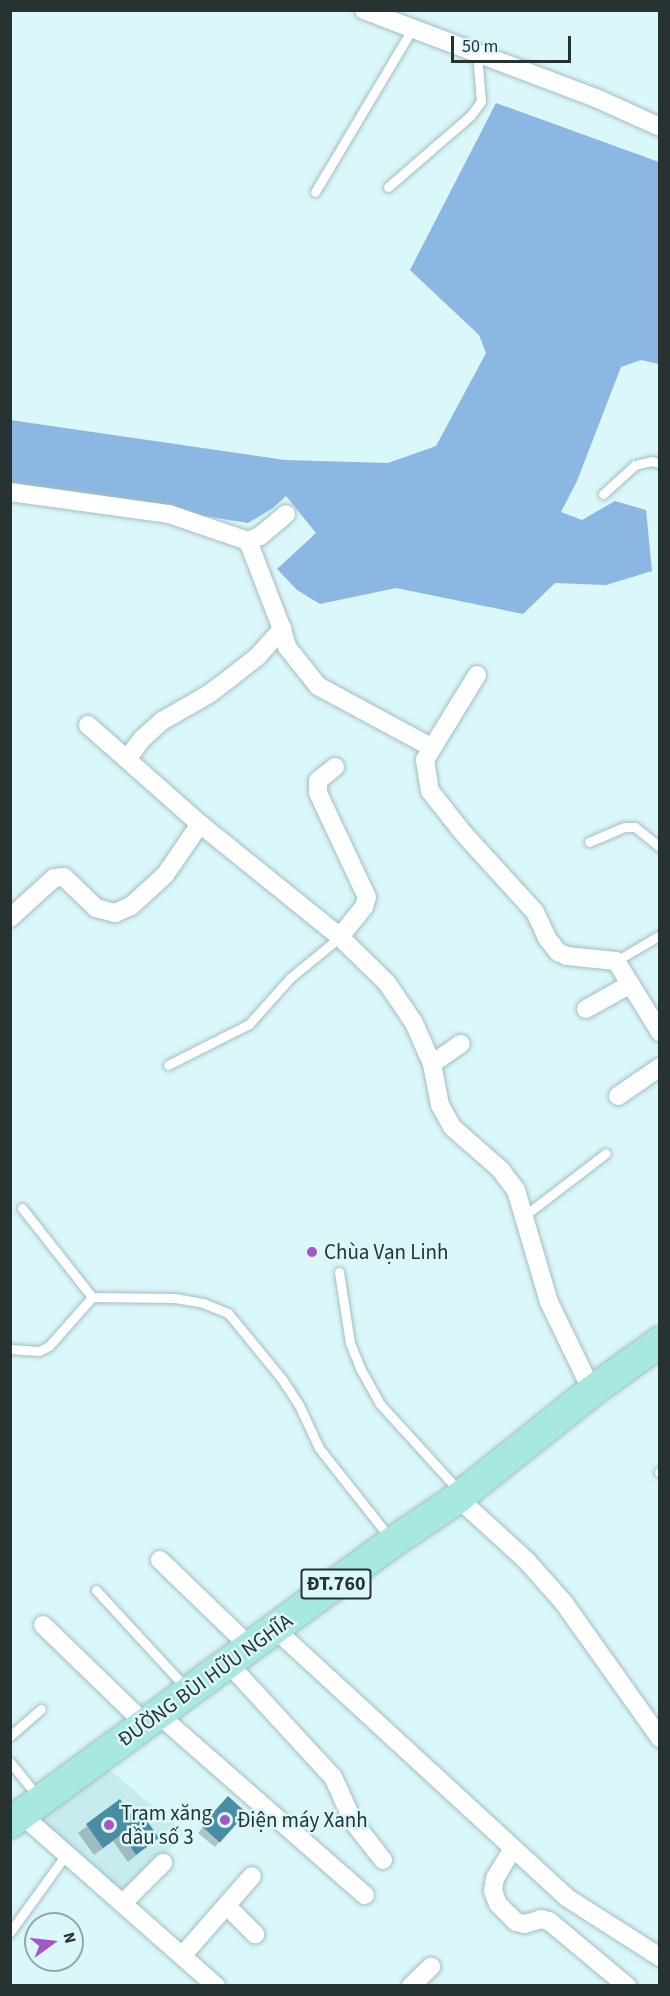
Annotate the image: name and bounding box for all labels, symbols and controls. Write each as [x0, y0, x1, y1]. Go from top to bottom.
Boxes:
scale bar [454, 24, 574, 62]
text: 50 m [462, 34, 498, 59]
place label: Chùa Vạn Linh [324, 1239, 449, 1265]
marker: Chùa Vạn Linh [305, 1245, 319, 1259]
road number: ĐT.760 [300, 1567, 372, 1601]
street label: ĐƯỜNG BÙI HỮU NGHĨA [113, 1608, 297, 1752]
place label: Trạm xăng dầu số 3 [121, 1800, 212, 1850]
place label: Điện máy Xanh [237, 1807, 368, 1833]
marker: Điện máy Xanh [218, 1813, 232, 1827]
marker: Trạm xăng dầu số 3 [102, 1818, 116, 1832]
north arrow [24, 1912, 84, 1972]
text: N [57, 1930, 81, 1946]

